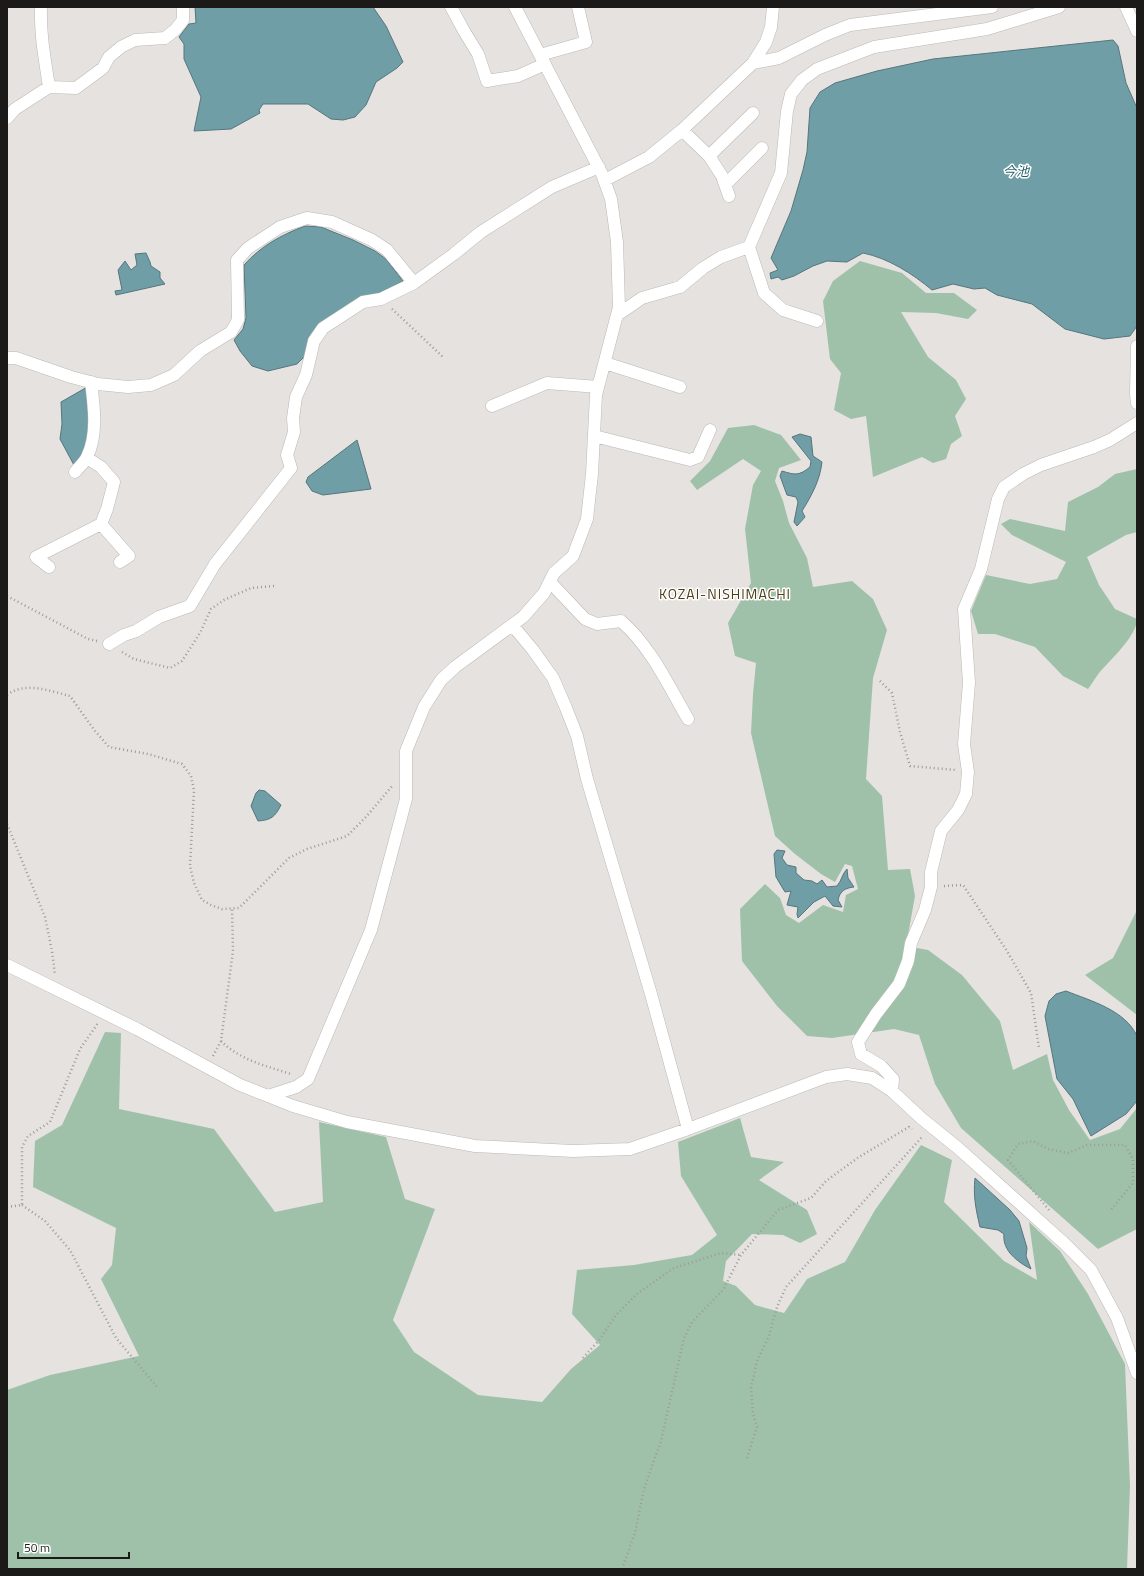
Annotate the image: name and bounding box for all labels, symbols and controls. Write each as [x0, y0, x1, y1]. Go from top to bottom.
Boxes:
water label: 今池 [1003, 161, 1031, 181]
district label: KOZAI-NISHIMACHI [659, 583, 791, 604]
scale bar [18, 1534, 129, 1560]
text: 50 m [24, 1538, 50, 1557]

